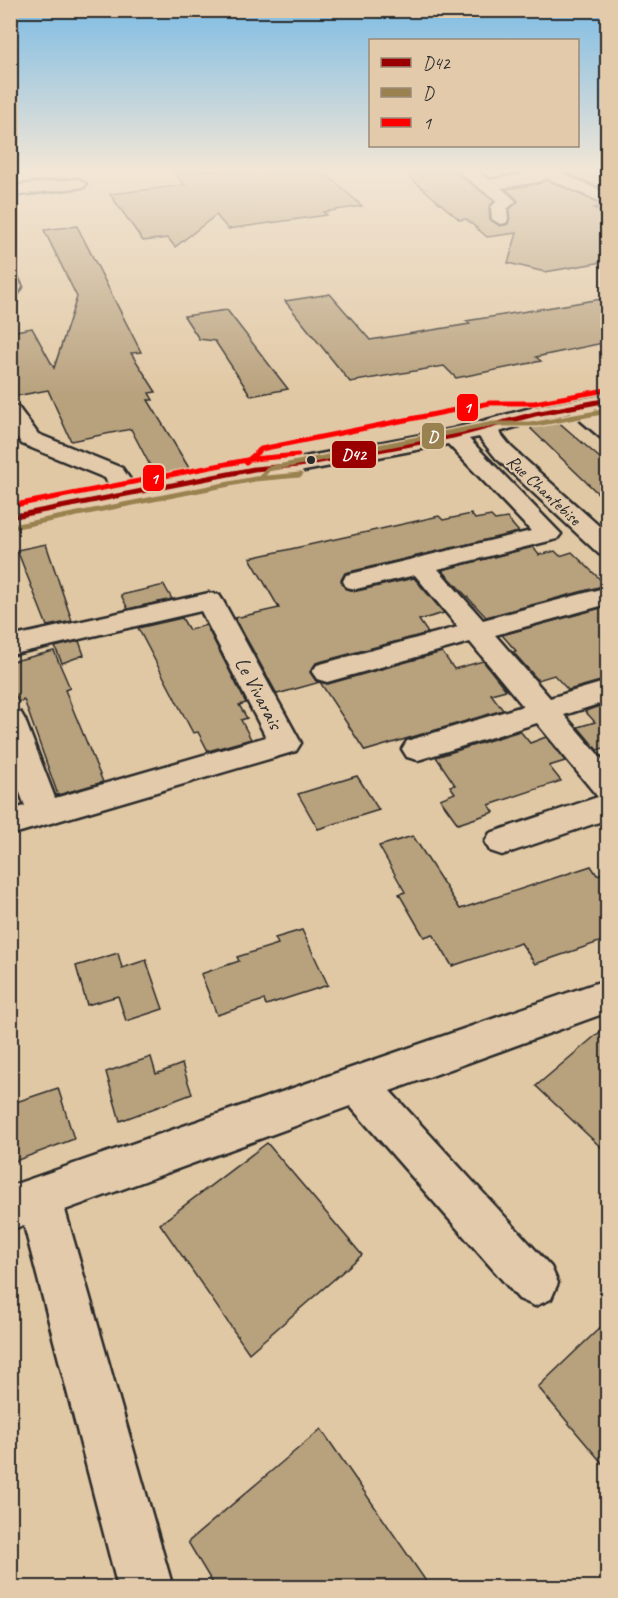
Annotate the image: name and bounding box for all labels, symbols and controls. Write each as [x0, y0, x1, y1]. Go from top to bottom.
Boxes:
legend [369, 39, 579, 147]
text: D42 [423, 52, 452, 74]
text: D [423, 82, 435, 104]
text: 1 [423, 112, 432, 134]
line badge: 1 [456, 393, 479, 422]
text: 1 [463, 398, 472, 418]
line badge: D [421, 422, 445, 450]
text: D [428, 427, 439, 447]
line badge: D42 [331, 440, 377, 469]
text: D42 [342, 445, 368, 465]
street label: Rue Chantebise [502, 450, 587, 531]
unlabelled marker [305, 454, 317, 466]
line badge: 1 [142, 464, 165, 492]
text: 1 [150, 469, 159, 489]
street label: Le Vivarais [229, 652, 290, 735]

